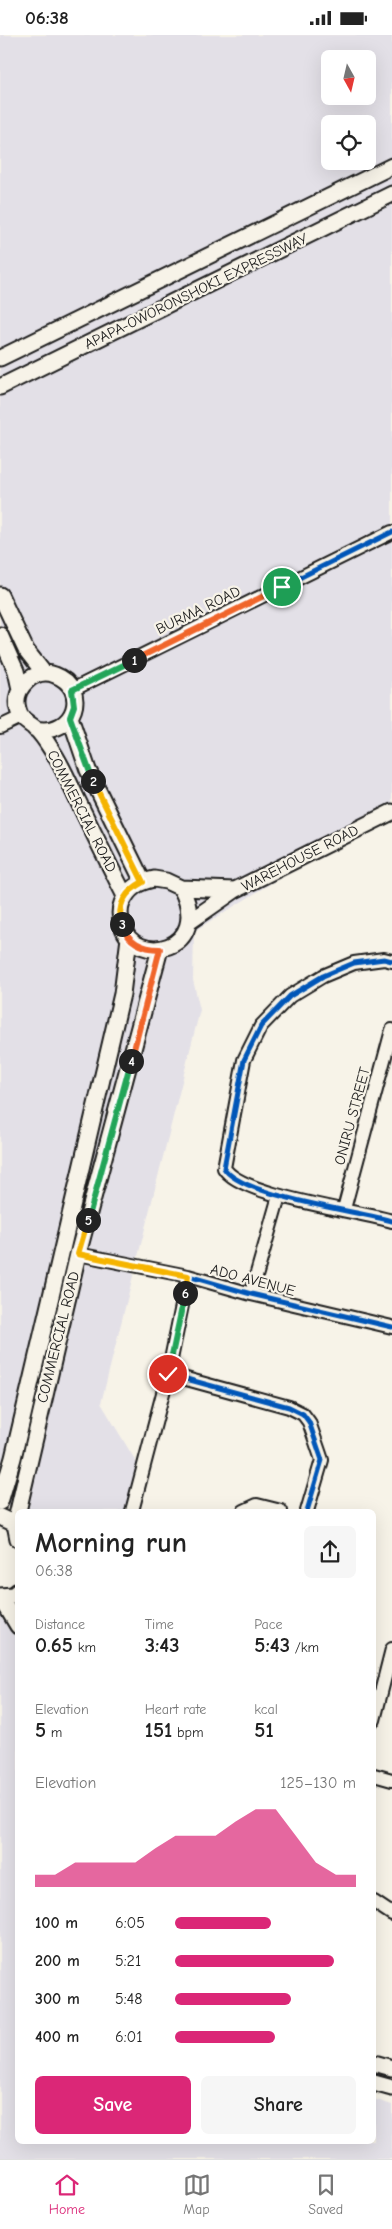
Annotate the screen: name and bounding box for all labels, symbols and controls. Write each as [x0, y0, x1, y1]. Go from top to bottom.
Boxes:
text: 06:38 [25, 7, 69, 29]
north arrow [321, 50, 376, 105]
map controls [321, 50, 376, 170]
button: locate [321, 115, 376, 170]
street label: APAPA-OWORONSHOKI EXPRESSWAY [81, 229, 311, 353]
pin [261, 566, 303, 608]
icon: arrive [268, 573, 296, 601]
street label: BURMA ROAD [153, 582, 243, 638]
pin: 1 [122, 647, 146, 673]
text: 1 [132, 652, 137, 669]
street label: COMMERCIAL ROAD [43, 747, 121, 875]
pin: 2 [80, 769, 106, 793]
text: 2 [90, 773, 97, 790]
street label: WAREHOUSE ROAD [239, 821, 361, 895]
pin: 3 [110, 911, 134, 937]
text: 3 [119, 916, 126, 933]
pin: 4 [118, 1049, 144, 1073]
text: 4 [128, 1053, 135, 1070]
street label: ONIRU STREET [330, 1065, 374, 1167]
pin: 5 [76, 1207, 100, 1233]
text: 5 [85, 1212, 92, 1229]
street label: ADO AVENUE [209, 1260, 297, 1300]
street label: COMMERCIAL ROAD [33, 1269, 83, 1405]
pin: 6 [172, 1281, 198, 1305]
text: 6 [182, 1285, 189, 1302]
pin [147, 1353, 189, 1395]
icon: check [154, 1360, 182, 1388]
button: share [304, 1526, 356, 1578]
text: Morning run [35, 1527, 187, 1559]
text: 06:38 [35, 1562, 73, 1580]
text: Distance [35, 1616, 85, 1633]
text: Time [145, 1616, 174, 1633]
text: Pace [254, 1616, 283, 1633]
text: 0.65 [35, 1633, 73, 1657]
text: 3:43 [145, 1633, 180, 1657]
text: 5:43 [254, 1633, 290, 1657]
text: km [73, 1639, 96, 1656]
text: /km [290, 1639, 319, 1656]
text: Elevation [35, 1701, 89, 1718]
text: Heart rate [145, 1701, 206, 1718]
text: kcal [254, 1701, 278, 1718]
text: 5 [35, 1718, 46, 1742]
text: 151 [145, 1718, 172, 1742]
text: 51 [254, 1718, 274, 1742]
text: m [46, 1724, 62, 1741]
text: bpm [172, 1724, 204, 1741]
text: Elevation [35, 1774, 96, 1792]
text: 125–130 m [280, 1774, 356, 1792]
text: 100 m [35, 1914, 78, 1932]
text: 6:05 [115, 1914, 145, 1932]
text: 200 m [35, 1952, 80, 1970]
text: 5:21 [115, 1952, 141, 1970]
text: 300 m [35, 1990, 80, 2008]
text: 5:48 [115, 1990, 143, 2008]
text: 400 m [35, 2028, 79, 2046]
text: 6:01 [115, 2028, 143, 2046]
button: Save [35, 2076, 191, 2134]
button: Share [201, 2076, 356, 2134]
tab: Home [49, 2171, 85, 2218]
tab: Map [183, 2171, 211, 2218]
tab: Saved [308, 2171, 343, 2218]

